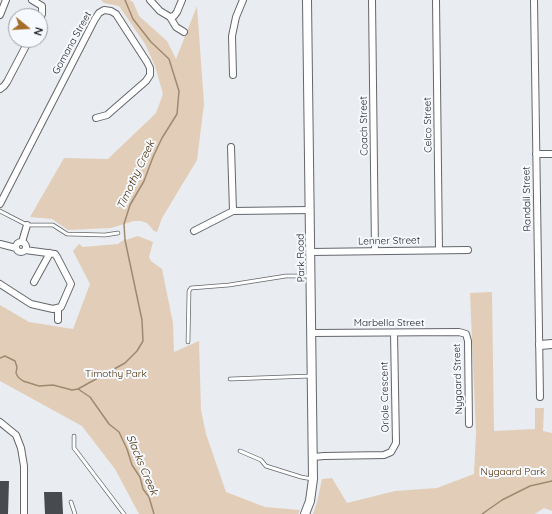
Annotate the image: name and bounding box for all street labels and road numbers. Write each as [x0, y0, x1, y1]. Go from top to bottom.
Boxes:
street label: Gomana Street [50, 9, 94, 77]
street label: Coach Street [357, 96, 371, 156]
street label: Celco Street [422, 97, 434, 153]
street label: Randall Street [520, 166, 534, 232]
street label: Park Road [295, 234, 307, 282]
street label: Lenner Street [358, 234, 420, 248]
street label: Marbella Street [354, 317, 424, 329]
street label: Nygaard Street [451, 343, 465, 415]
street label: Oriole Crescent [378, 362, 392, 432]

